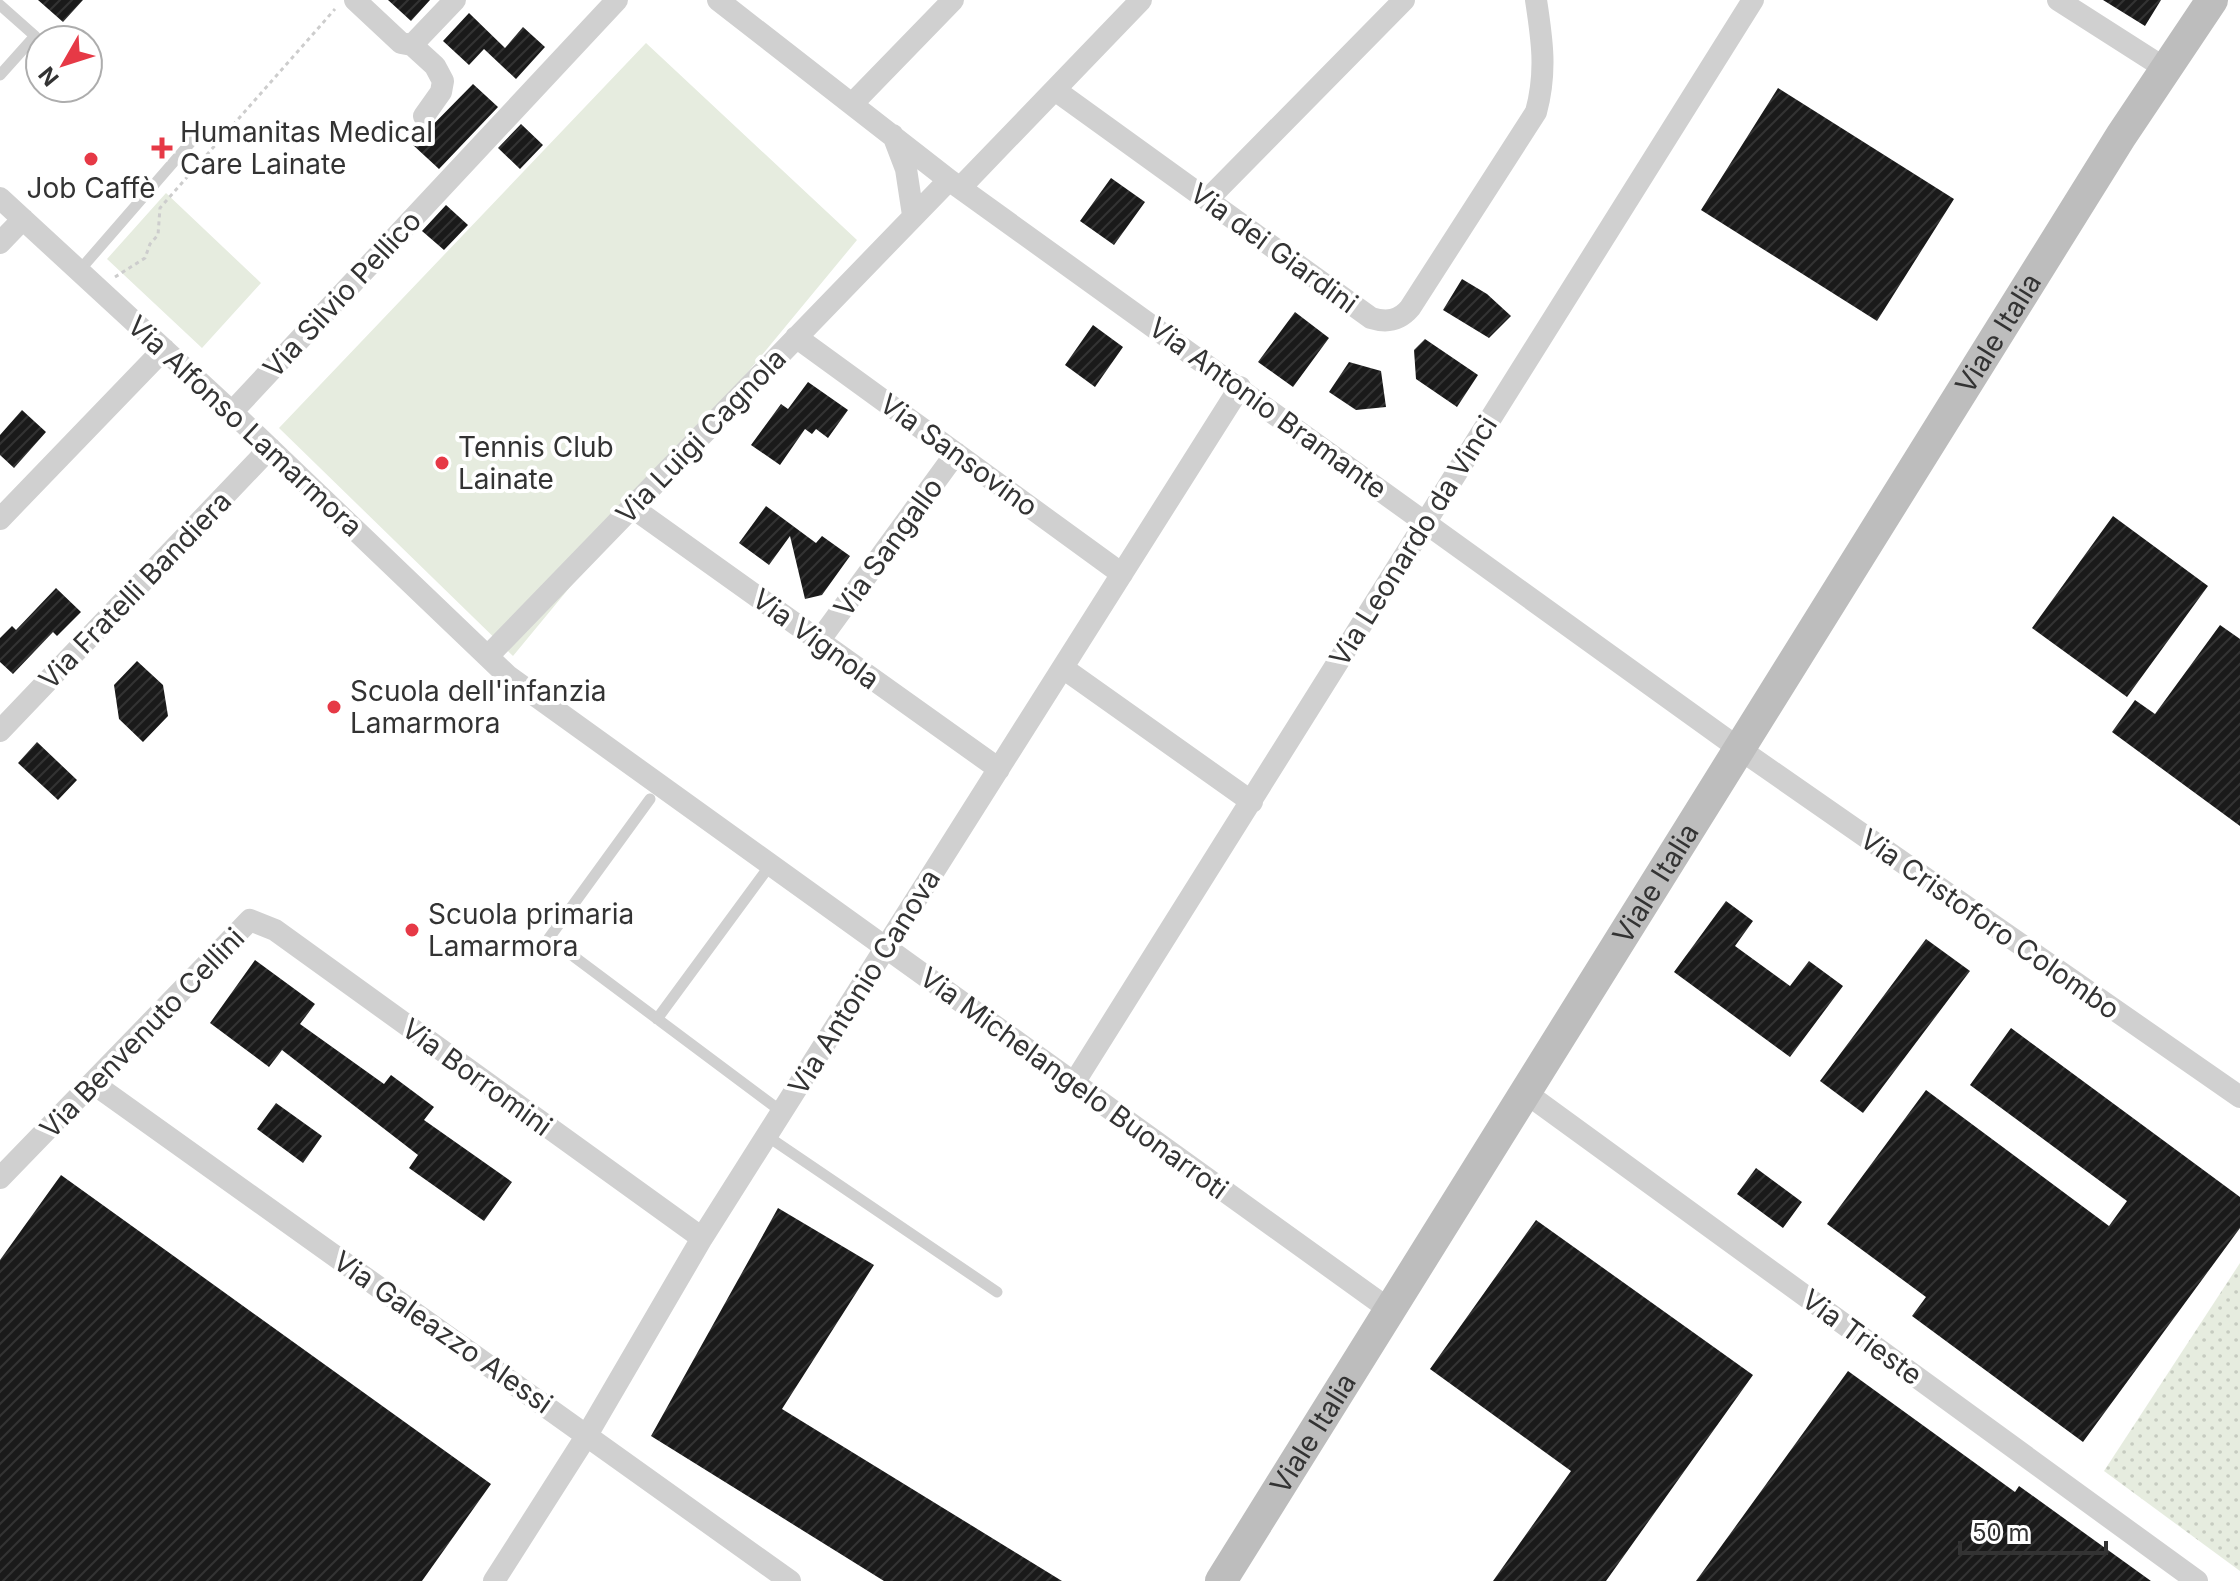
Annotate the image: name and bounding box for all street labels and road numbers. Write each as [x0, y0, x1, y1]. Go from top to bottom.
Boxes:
street label: Via dei Giardini [1184, 176, 1364, 320]
street label: Via Silvio Pellico [256, 204, 428, 384]
street label: Viale Italia [1948, 267, 2048, 400]
street label: Via Alfonso Lamarmora [121, 308, 369, 544]
street label: Via Antonio Bramante [1142, 310, 1394, 506]
street label: Via Luigi Cagnola [609, 342, 793, 530]
street label: Via Sansovino [873, 386, 1045, 524]
street label: Via Leonardo da Vinci [1322, 409, 1504, 673]
street label: Via Sangallo [826, 471, 950, 623]
street label: Via Fratelli Bandiera [32, 484, 238, 696]
street label: Via Vignola [746, 582, 886, 696]
street label: Viale Italia [1605, 817, 1706, 950]
street label: Via Cristoforo Colombo [1854, 822, 2126, 1026]
street label: Via Antonio Canova [781, 863, 947, 1101]
street label: Via Benvenuto Cellini [33, 921, 251, 1145]
street label: Via Michelangelo Buonarroti [913, 960, 1235, 1206]
street label: Via Borromini [395, 1011, 559, 1143]
street label: Via Galeazzo Alessi [327, 1244, 559, 1420]
street label: Via Trieste [1795, 1282, 1929, 1392]
street label: Viale Italia [1263, 1367, 1363, 1500]

